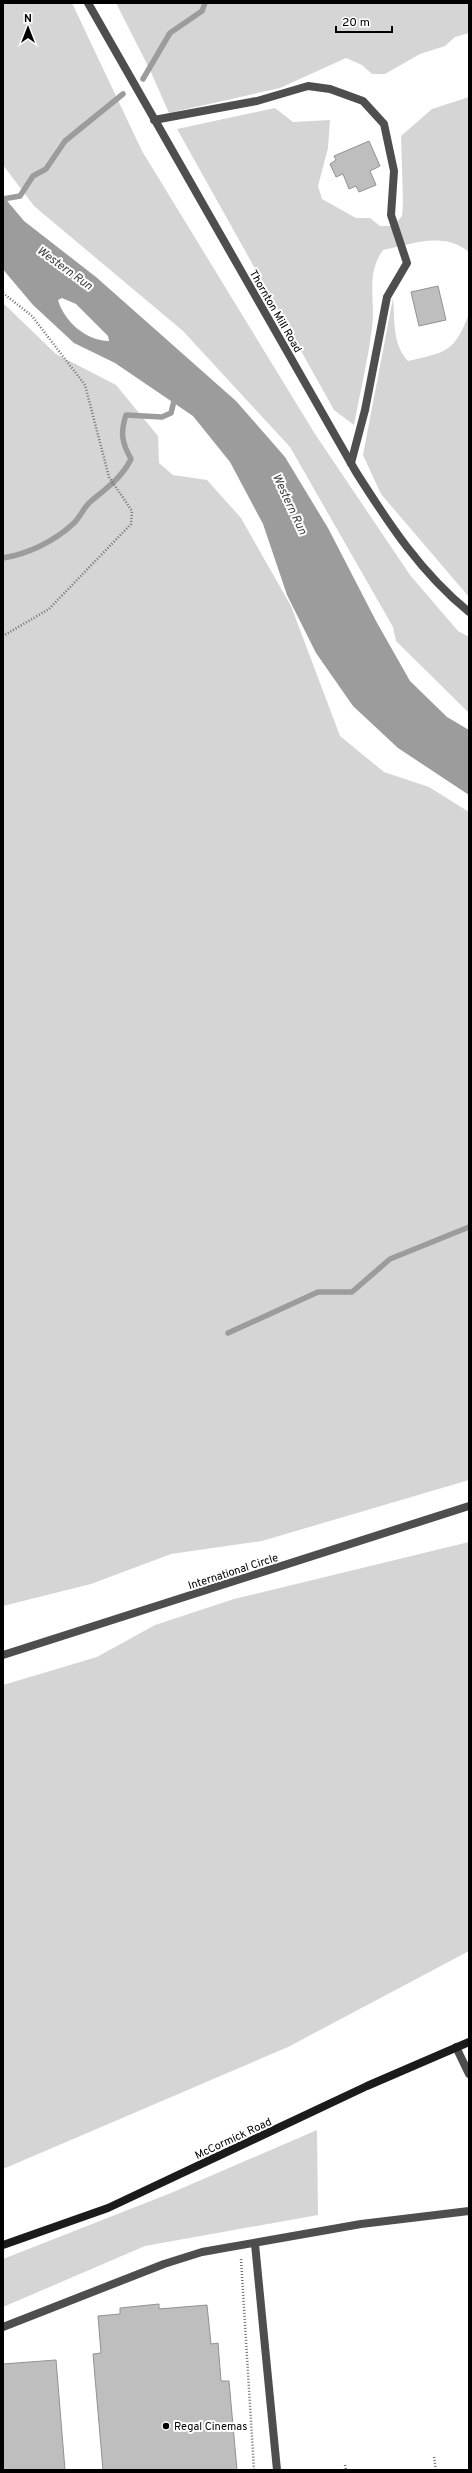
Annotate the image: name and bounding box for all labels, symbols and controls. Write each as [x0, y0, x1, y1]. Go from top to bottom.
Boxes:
north arrow [8, 8, 48, 48]
scale bar [336, 8, 392, 34]
text: N [24, 12, 32, 26]
text: 20 m [342, 15, 370, 31]
water label: Western Run [33, 243, 96, 295]
street label: Thornton Mill Road [246, 268, 305, 355]
water label: Western Run [268, 471, 310, 538]
street label: International Circle [187, 1551, 280, 1593]
street label: McCormick Road [193, 2115, 274, 2163]
place label: Regal Cinemas [174, 2420, 247, 2434]
marker: Regal Cinemas [161, 2421, 171, 2431]

